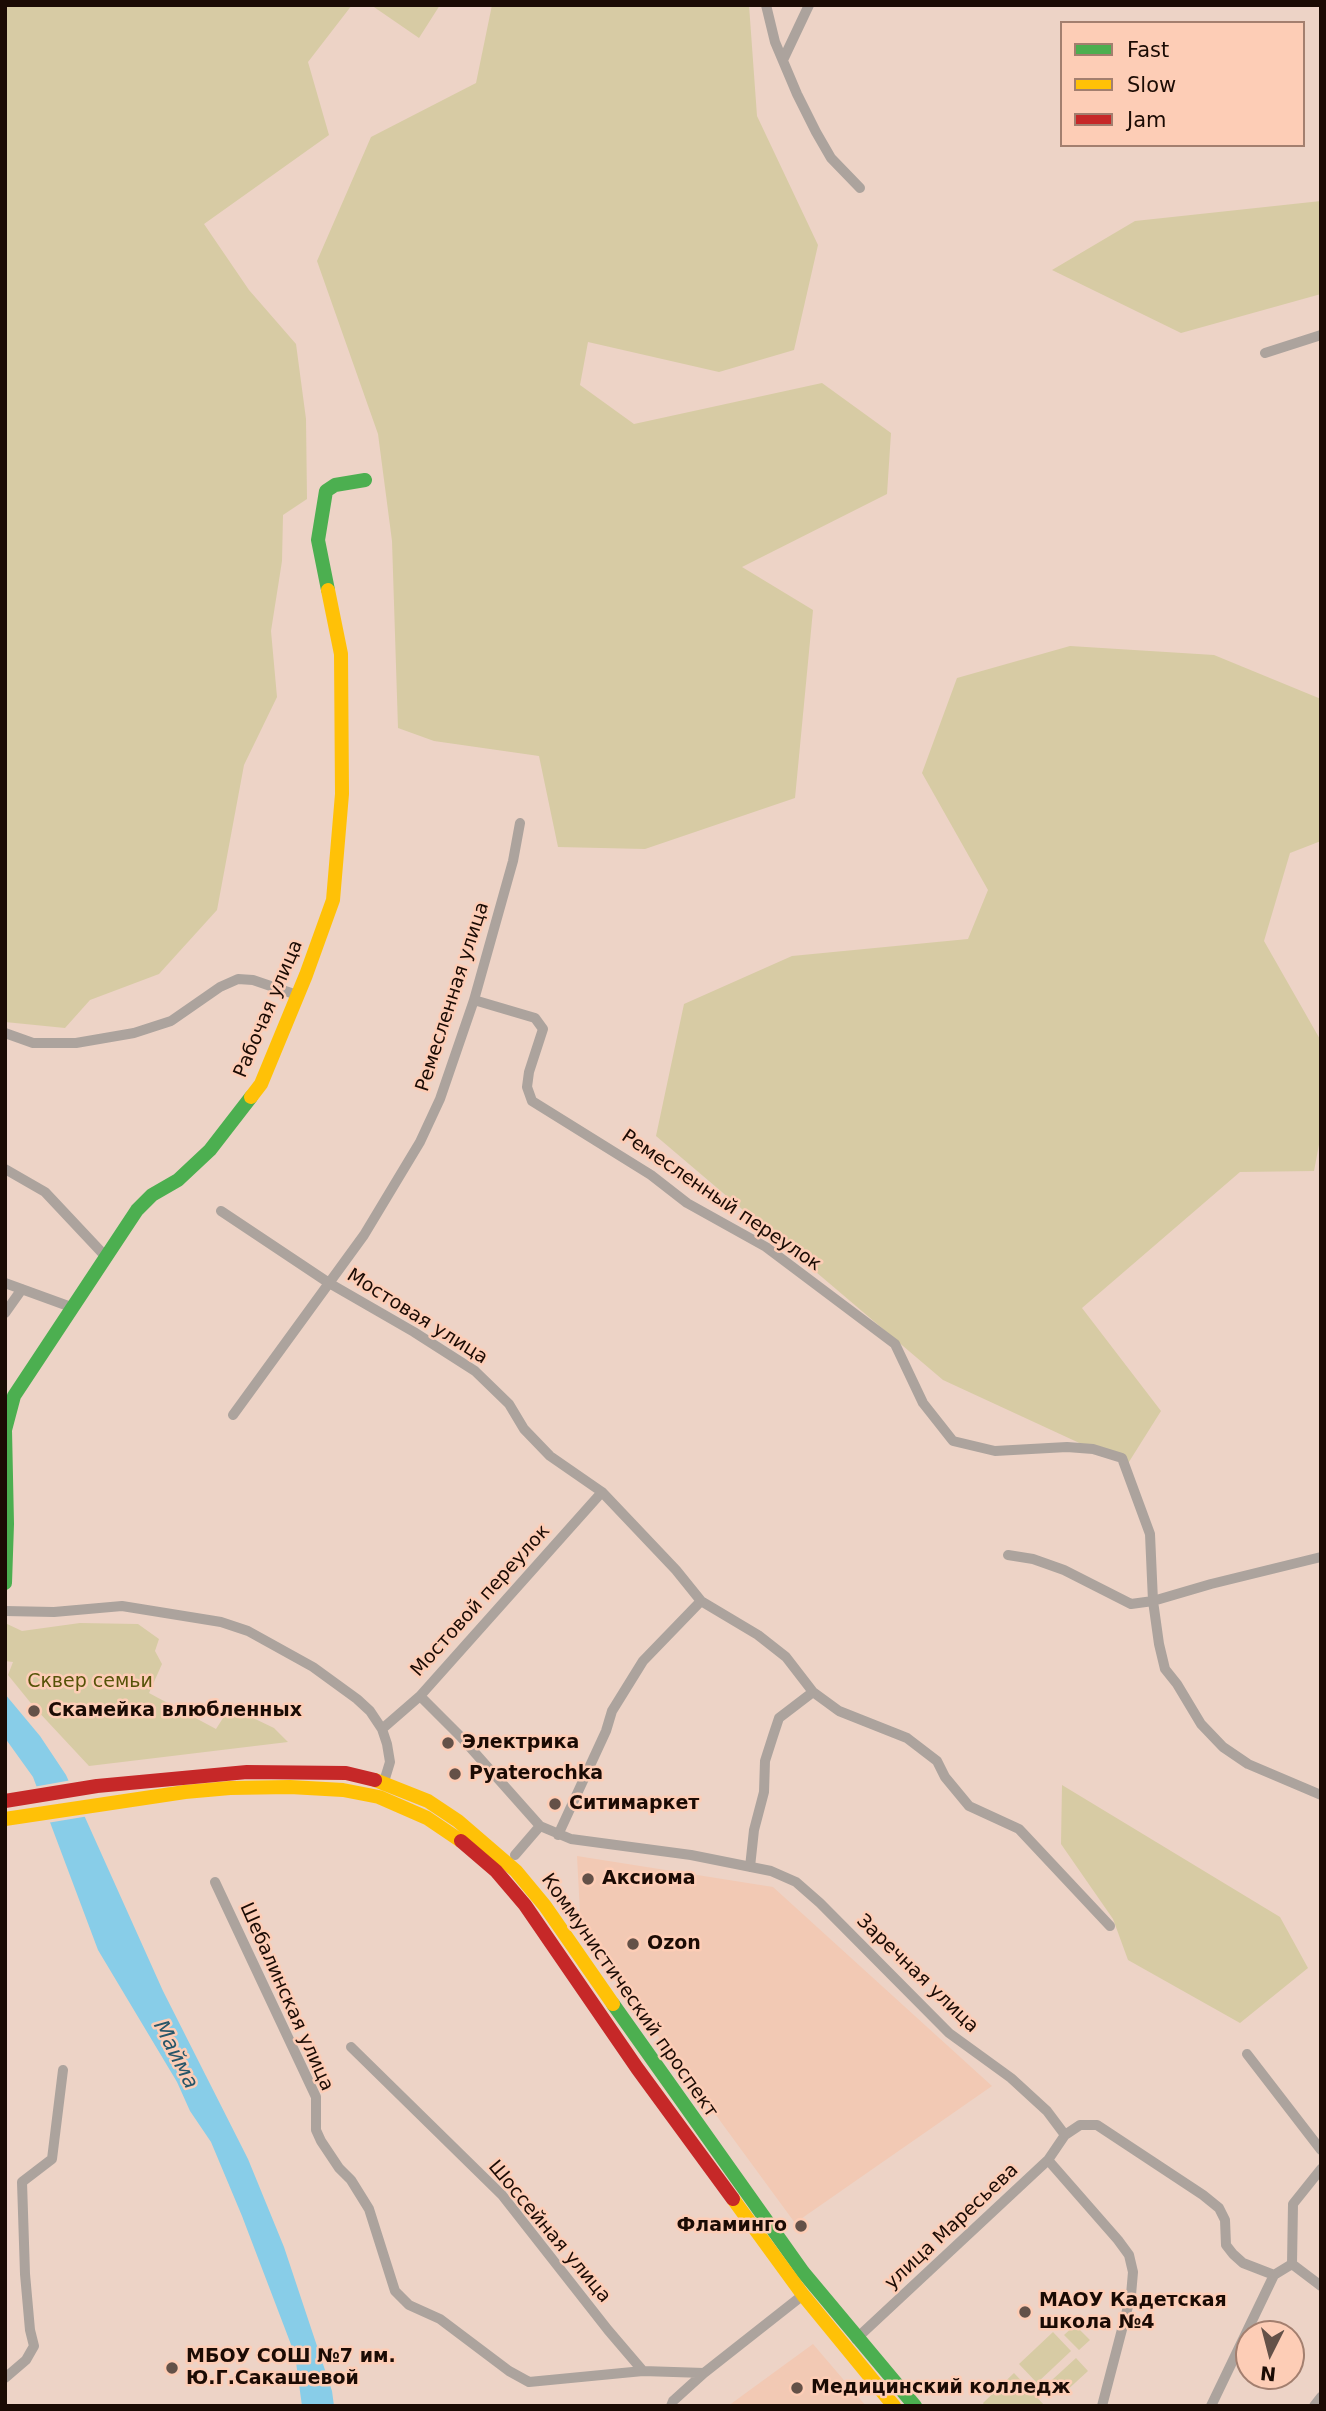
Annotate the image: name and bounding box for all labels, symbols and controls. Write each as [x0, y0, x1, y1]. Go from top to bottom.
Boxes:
legend [1060, 21, 1305, 147]
text: Fast [1127, 38, 1169, 62]
text: Slow [1127, 73, 1176, 97]
text: Jam [1127, 108, 1167, 132]
street label: Ремесленная улица [412, 899, 494, 1095]
street label: Рабочая улица [230, 937, 308, 1081]
street label: Ремесленный переулок [617, 1126, 825, 1276]
street label: Мостовая улица [342, 1264, 492, 1370]
street label: Мостовой переулок [407, 1520, 555, 1682]
park label: Сквер семьи [27, 1671, 153, 1693]
place label: Скамейка влюбленных [48, 1700, 302, 1722]
marker: Скамейка влюбленных [26, 1703, 42, 1719]
place label: Электрика [462, 1732, 579, 1754]
marker: Электрика [440, 1735, 456, 1751]
place label: Pyaterochka [469, 1763, 603, 1785]
marker: Pyaterochka [447, 1766, 463, 1782]
place label: Ситимаркет [569, 1793, 699, 1815]
marker: Ситимаркет [547, 1796, 563, 1812]
place label: Аксиома [602, 1868, 696, 1890]
street label: Коммунистический проспект [536, 1870, 722, 2122]
marker: Аксиома [580, 1871, 596, 1887]
street label: Шебалинская улица [234, 1899, 338, 2095]
street label: Заречная улица [851, 1910, 983, 2038]
place label: Ozon [647, 1933, 701, 1955]
marker: Ozon [625, 1936, 641, 1952]
water label: Майма [147, 2017, 203, 2093]
street label: Шоссейная улица [483, 2156, 615, 2308]
street label: улица Маресьева [880, 2159, 1024, 2295]
place label: Фламинго [676, 2215, 787, 2237]
marker: Фламинго [793, 2218, 809, 2234]
place label: МАОУ Кадетская школа №4 [1039, 2290, 1227, 2334]
marker: МАОУ Кадетская школа №4 [1017, 2304, 1033, 2320]
north arrow [1235, 2320, 1305, 2390]
place label: МБОУ СОШ №7 им. Ю.Г.Сакашевой [186, 2346, 396, 2390]
marker: МБОУ СОШ №7 им. Ю.Г.Сакашевой [164, 2360, 180, 2376]
text: N [1259, 2362, 1277, 2386]
place label: Медицинский колледж [811, 2377, 1070, 2399]
marker: Медицинский колледж [789, 2380, 805, 2396]

